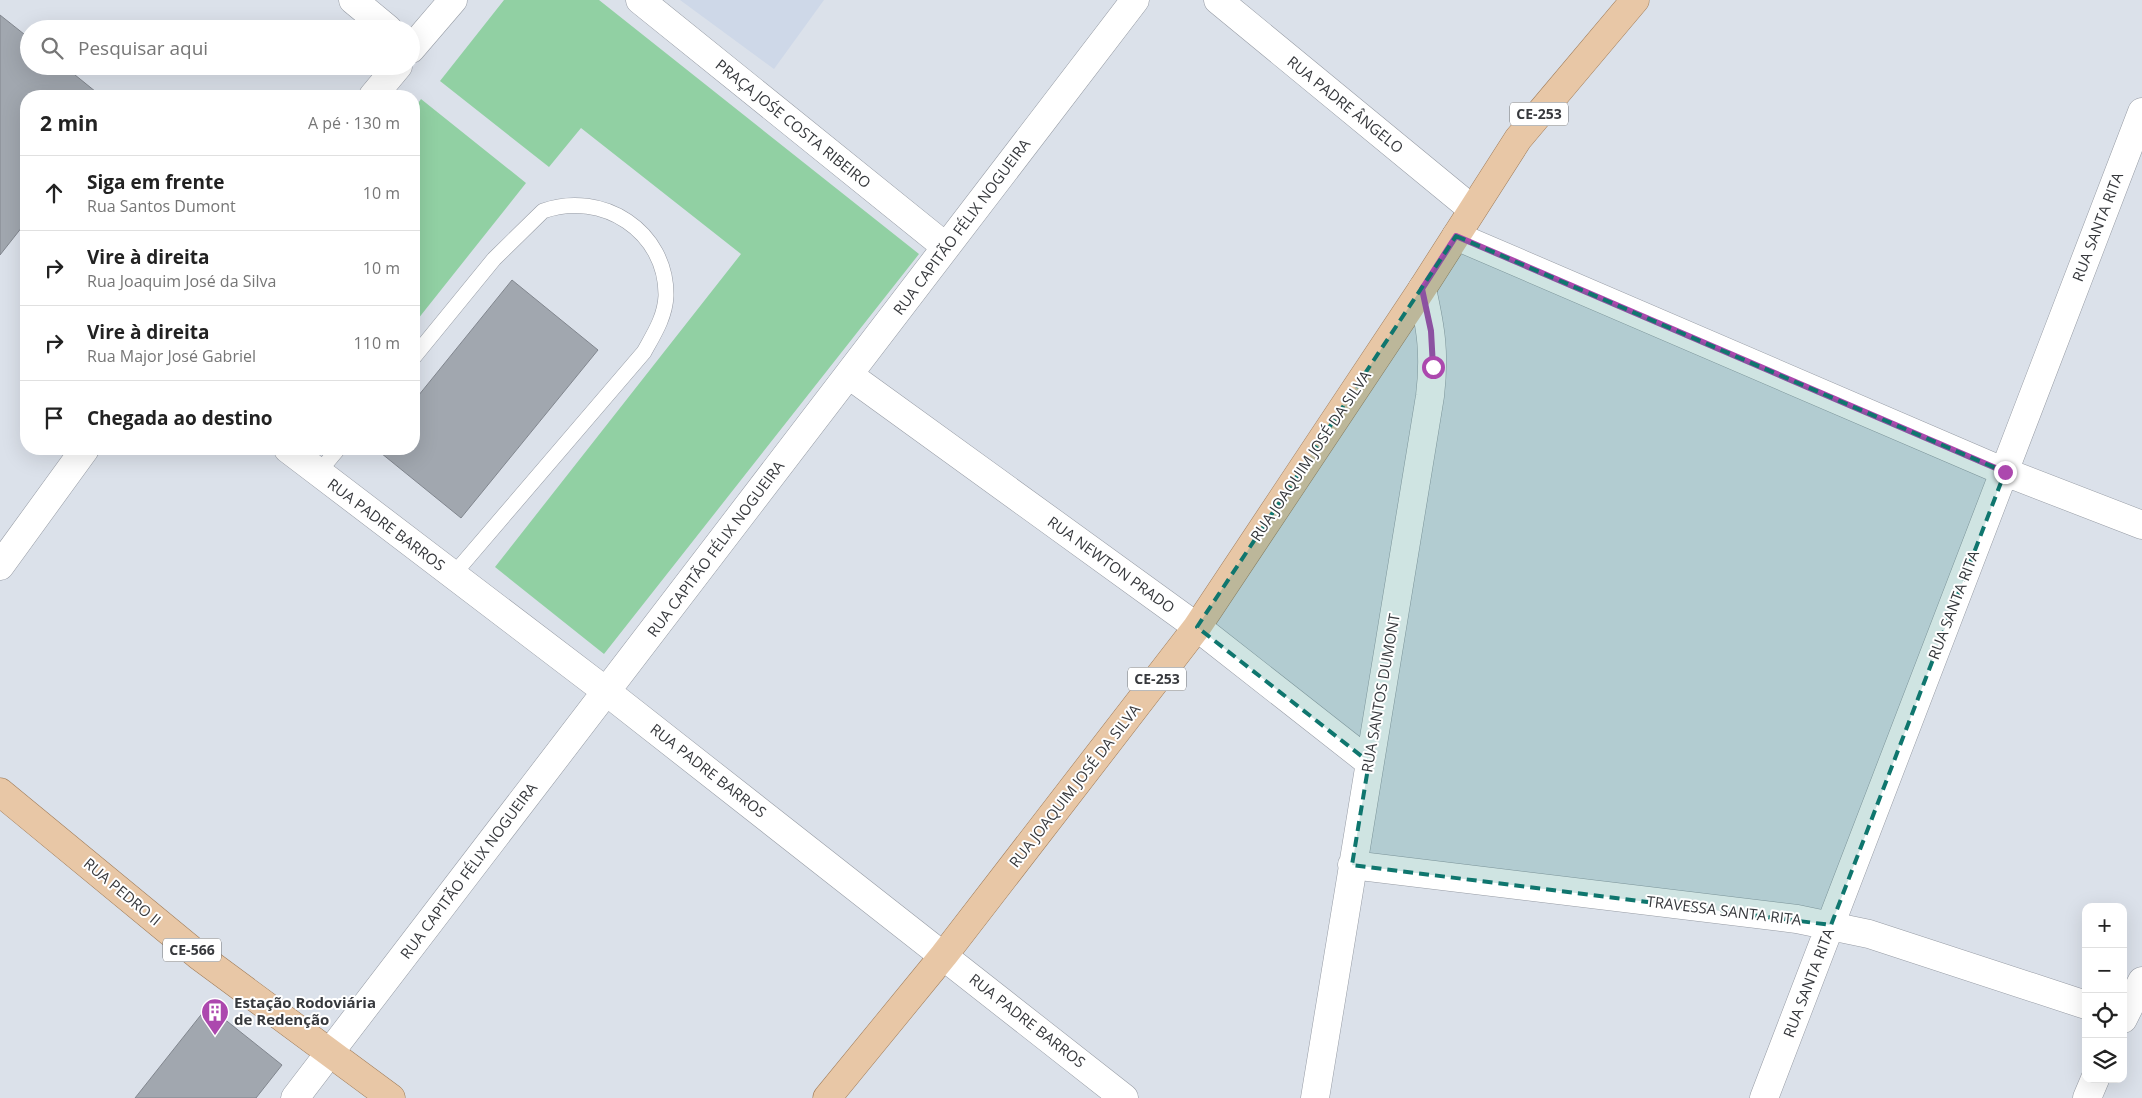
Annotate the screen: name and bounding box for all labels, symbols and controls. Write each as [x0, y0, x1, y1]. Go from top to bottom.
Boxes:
search box [20, 20, 420, 75]
icon: search [38, 34, 66, 62]
text: Pesquisar aqui [78, 35, 208, 61]
street label: RUA PADRE ÂNGELO [1283, 51, 1408, 157]
street label: PRAÇA JOŚE COSTA RIBEIRO [712, 54, 875, 192]
road number: CE-253 [1510, 102, 1568, 126]
text: 2 min [40, 109, 98, 137]
text: A pé · 130 m [308, 112, 400, 134]
street label: RUA CAPITÃO FÉLIX NOGUEIRA [888, 134, 1034, 319]
text: Siga em frente [87, 169, 224, 195]
street label: RUA SANTA RITA [2067, 169, 2127, 284]
icon: ahead [40, 179, 68, 207]
text: 10 m [363, 182, 400, 204]
text: Rua Santos Dumont [87, 195, 236, 217]
text: Vire à direita [87, 244, 210, 270]
icon: right [40, 254, 68, 282]
text: 10 m [363, 257, 400, 279]
text: Rua Joaquim José da Silva [87, 270, 276, 292]
text: Vire à direita [87, 319, 210, 345]
icon: right [40, 329, 68, 357]
text: 110 m [354, 332, 400, 354]
text: Rua Major José Gabriel [87, 345, 256, 367]
route start [1422, 356, 1445, 379]
street label: RUA JOAQUIM JOSÉ DA SILVA [1245, 366, 1375, 545]
icon: arrive [40, 404, 68, 432]
text: Chegada ao destino [87, 405, 273, 431]
street label: RUA CAPITÃO FÉLIX NOGUEIRA [642, 456, 788, 641]
route end [1994, 461, 2017, 484]
street label: RUA PADRE BARROS [324, 473, 449, 575]
street label: RUA NEWTON PRADO [1044, 511, 1179, 617]
street label: RUA SANTA RITA [1923, 547, 1983, 662]
street label: RUA SANTOS DUMONT [1356, 611, 1404, 774]
road number: CE-253 [1128, 668, 1186, 691]
street label: RUA JOAQUIM JOSÉ DA SILVA [1004, 699, 1145, 871]
street label: RUA PADRE BARROS [646, 719, 771, 822]
street label: RUA CAPITÃO FÉLIX NOGUEIRA [395, 778, 541, 963]
street label: RUA PEDRO II [80, 853, 165, 929]
street label: TRAVESSA SANTA RITA [1646, 891, 1803, 929]
map controls [2082, 903, 2127, 1083]
button: + [2082, 903, 2127, 948]
street label: RUA SANTA RITA [1778, 925, 1838, 1040]
road number: CE-566 [163, 938, 221, 962]
button: − [2082, 948, 2127, 993]
street label: RUA PADRE BARROS [965, 969, 1090, 1072]
place label: Estação Rodoviária de Redenção [234, 992, 376, 1029]
button: locate [2082, 993, 2127, 1038]
building icon: Estação Rodoviária de Redenção [200, 997, 230, 1036]
button: layers [2082, 1038, 2127, 1083]

